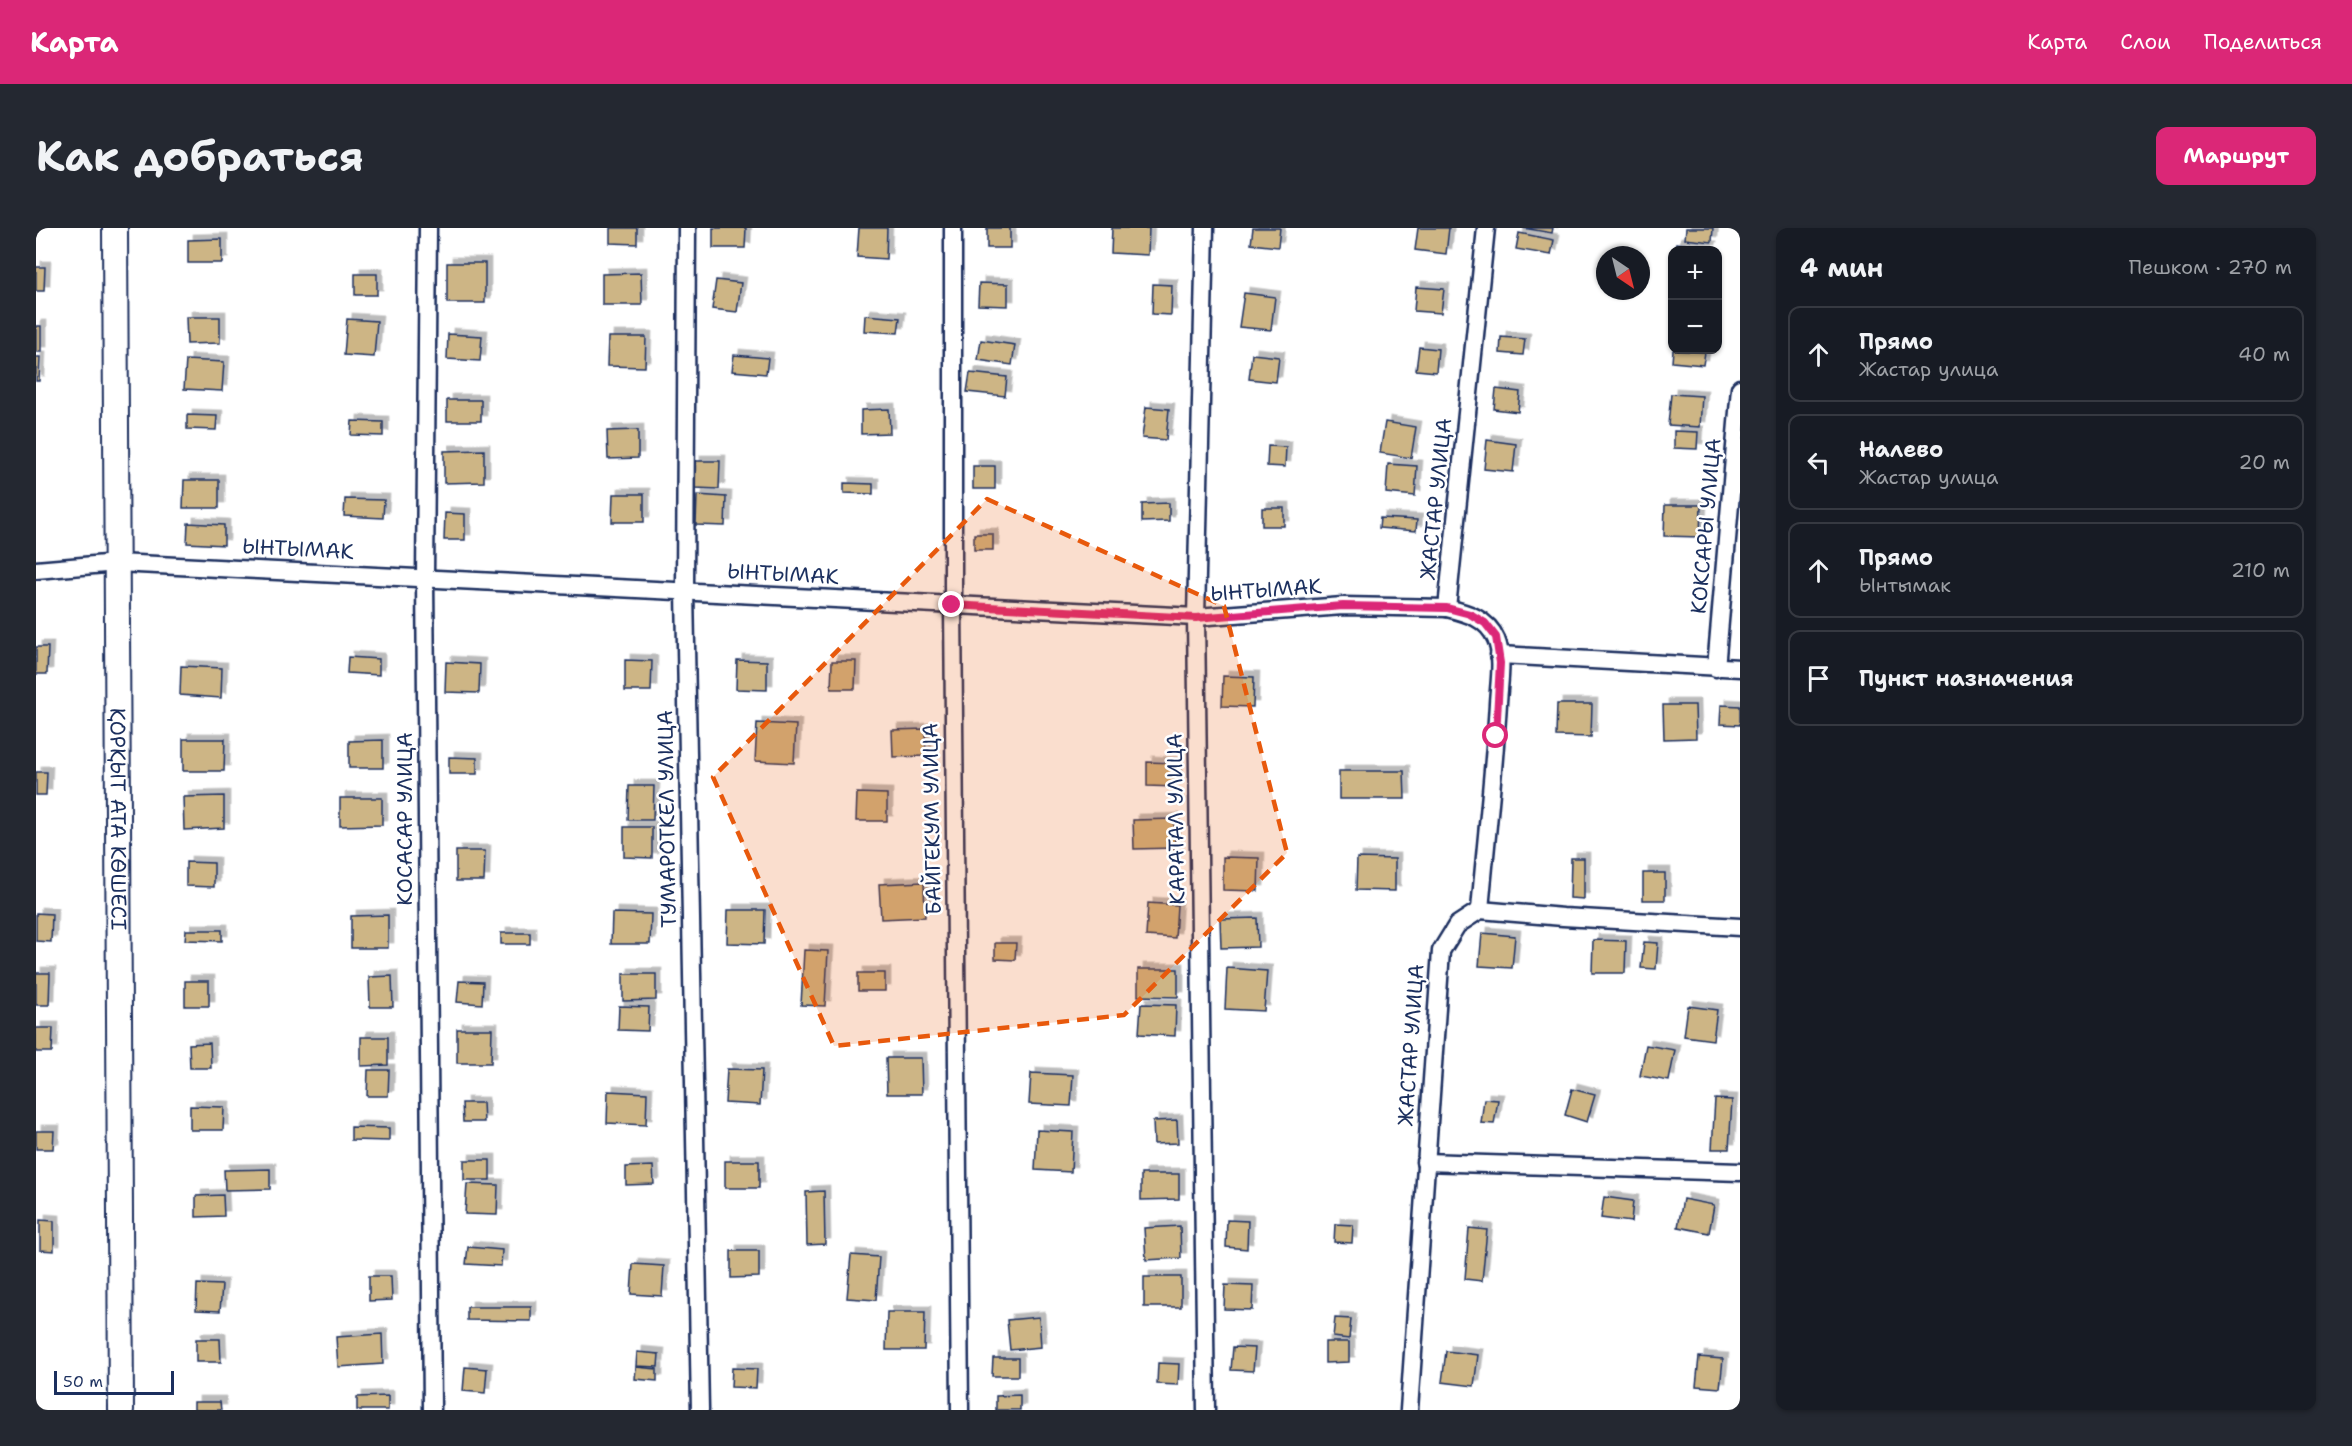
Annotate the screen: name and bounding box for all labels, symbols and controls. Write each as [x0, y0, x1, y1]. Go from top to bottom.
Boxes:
text: Карта [30, 23, 119, 61]
text: Карта [2027, 28, 2087, 56]
text: Слои [2120, 28, 2171, 56]
text: Поделиться [2204, 28, 2322, 56]
button: Маршрут [2156, 127, 2316, 185]
text: Как добраться [36, 128, 364, 184]
north arrow [1596, 246, 1650, 300]
map controls [1668, 246, 1722, 354]
button: + [1668, 246, 1722, 300]
text: 4 мин [1800, 250, 1883, 285]
text: Пешком · 270 m [2129, 254, 2292, 280]
button: − [1668, 300, 1722, 354]
text: Прямо [1859, 327, 1933, 356]
icon: ahead [1802, 338, 1835, 371]
text: 40 m [2238, 341, 2290, 367]
text: Жастар улица [1859, 356, 1998, 382]
street label: ЖАСТАР УЛИЦА [1414, 417, 1458, 581]
text: Налево [1859, 435, 1943, 464]
street label: КОКСАРЫ УЛИЦА [1684, 437, 1728, 615]
icon: left [1802, 446, 1835, 479]
text: 20 m [2239, 449, 2290, 475]
text: Жастар улица [1859, 464, 1998, 490]
street label: ЫНТЫМАК [241, 532, 355, 566]
text: Прямо [1859, 543, 1933, 572]
icon: ahead [1802, 554, 1835, 587]
street label: ЫНТЫМАК [726, 557, 840, 591]
text: 210 m [2231, 557, 2290, 583]
street label: ЫНТЫМАК [1209, 572, 1323, 608]
text: Ынтымак [1859, 572, 1951, 598]
route end [938, 591, 964, 617]
icon: arrive [1802, 662, 1835, 695]
text: Пункт назначения [1859, 664, 2073, 693]
street label: ҚОРҚЫТ АТА КӨШЕСІ [103, 708, 133, 930]
street label: ТУМАРОТКЕЛ УЛИЦА [651, 710, 683, 928]
route start [1482, 722, 1508, 748]
street label: БАЙГЕКУМ УЛИЦА [916, 723, 948, 915]
street label: КОСАСАР УЛИЦА [391, 732, 419, 906]
street label: КАРАТАЛ УЛИЦА [1161, 733, 1191, 905]
street label: ЖАСТАР УЛИЦА [1391, 963, 1431, 1127]
scale bar [54, 1368, 174, 1396]
text: 50 m [63, 1371, 103, 1392]

